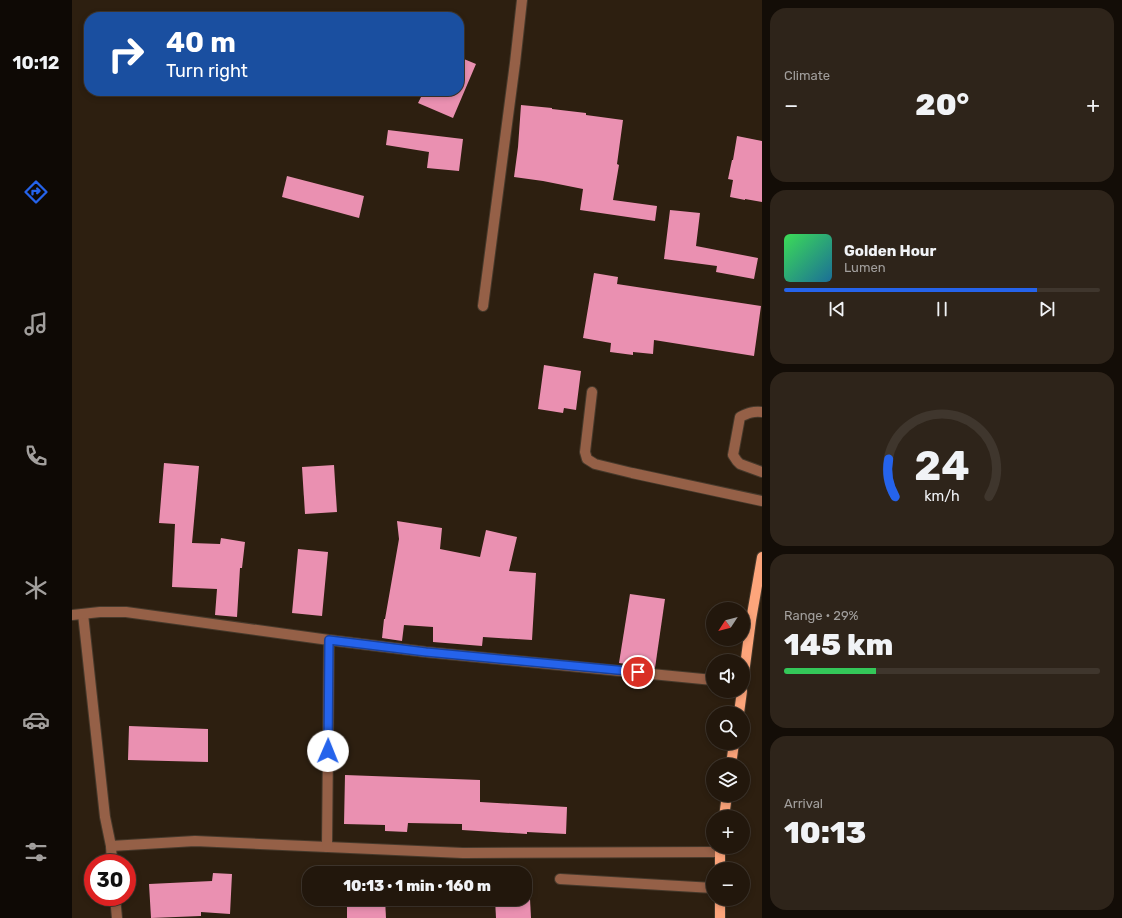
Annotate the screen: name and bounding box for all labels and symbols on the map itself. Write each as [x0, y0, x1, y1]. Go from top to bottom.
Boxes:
north arrow [706, 602, 750, 646]
pin [621, 655, 655, 689]
position arrow [307, 730, 349, 772]
speed limit sign: 30 [84, 854, 136, 906]

